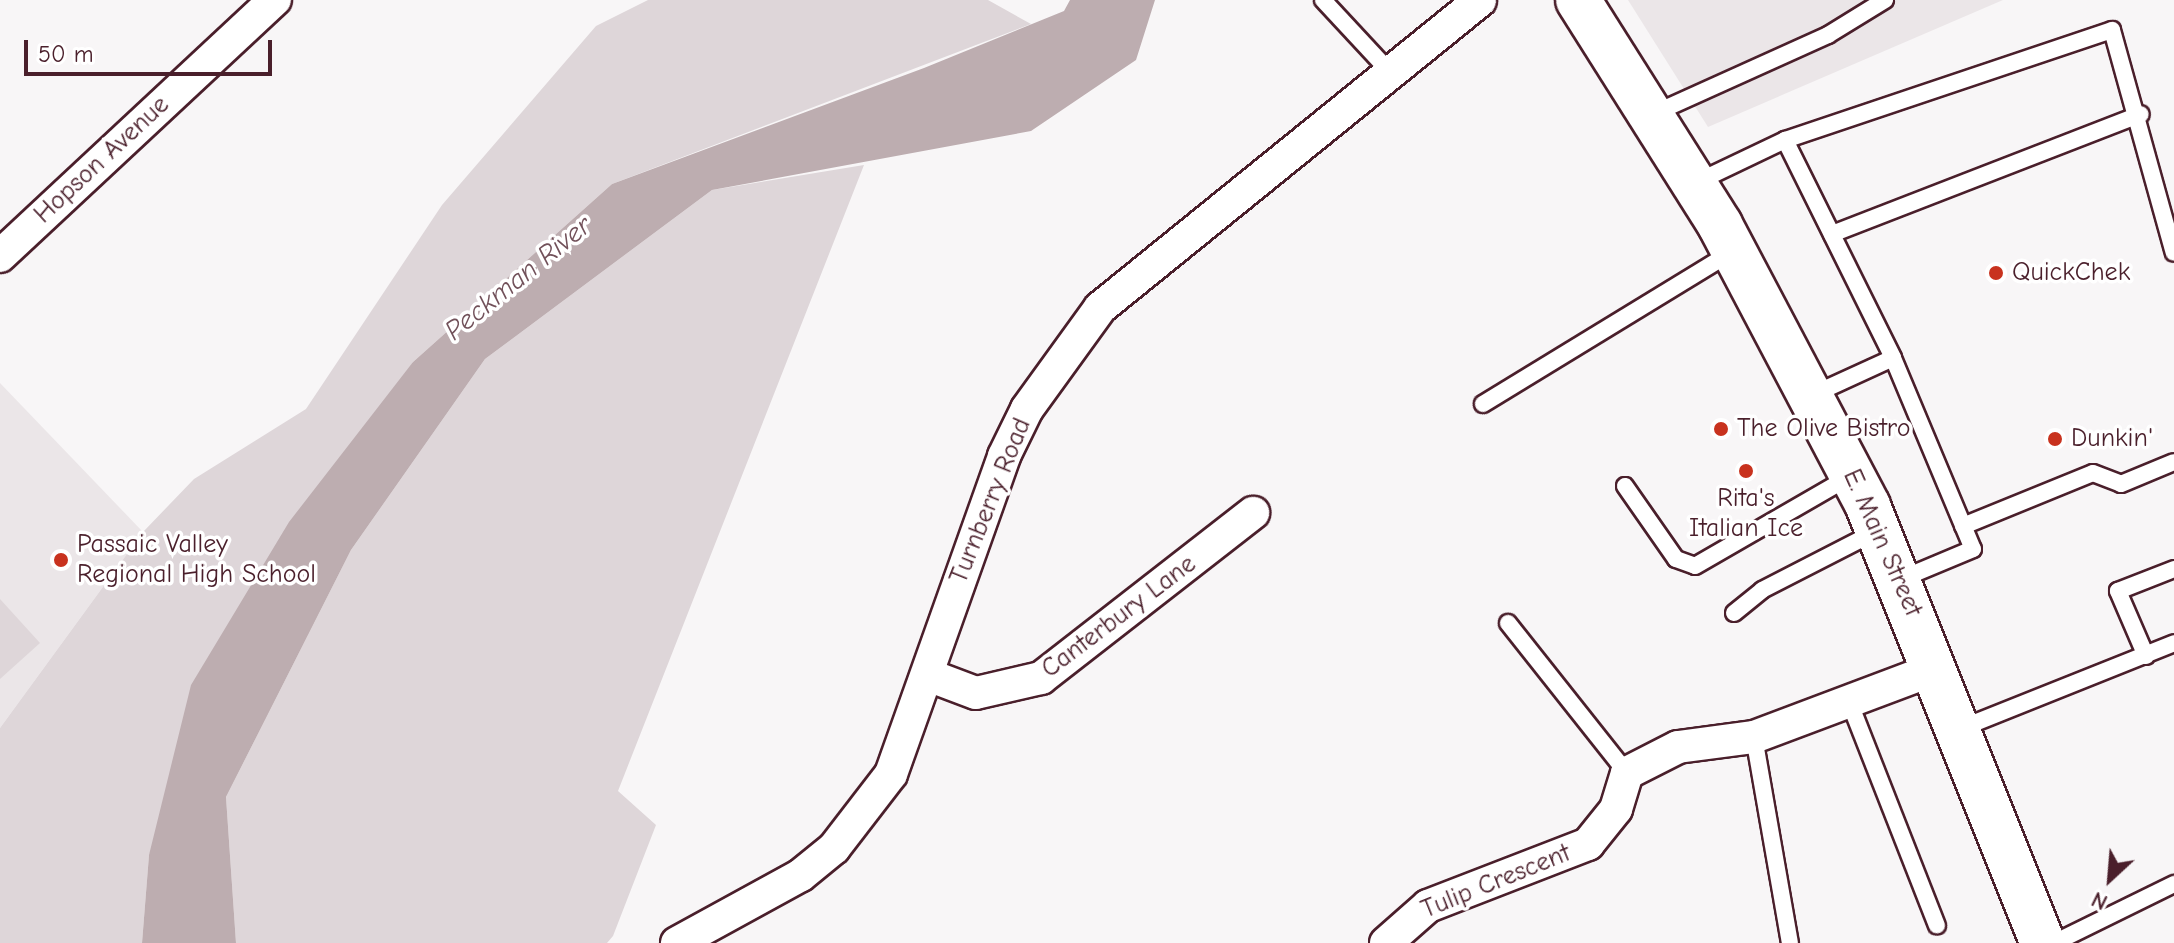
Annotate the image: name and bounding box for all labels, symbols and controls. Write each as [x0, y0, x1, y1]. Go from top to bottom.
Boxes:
scale bar [28, 24, 276, 74]
text: 50 m [38, 40, 94, 68]
street label: Hopson Avenue [28, 90, 176, 230]
water label: Peckman River [438, 209, 598, 347]
place label: QuickChek [2012, 257, 2130, 289]
marker: QuickChek [1987, 264, 2005, 282]
place label: The Olive Bistro [1737, 413, 1910, 445]
street label: Turnberry Road [944, 414, 1038, 588]
marker: The Olive Bistro [1712, 420, 1730, 438]
place label: Dunkin' [2071, 423, 2153, 455]
marker: Dunkin' [2046, 430, 2064, 448]
marker: Rita's Italian Ice [1737, 462, 1755, 480]
street label: E. Main Street [1836, 465, 1928, 621]
place label: Rita's Italian Ice [1689, 483, 1803, 544]
place label: Passaic Valley Regional High School [77, 529, 316, 590]
street label: Canterbury Lane [1036, 549, 1202, 685]
marker: Passaic Valley Regional High School [52, 551, 70, 569]
street label: Tulip Crescent [1417, 838, 1575, 926]
north arrow [2070, 839, 2150, 919]
text: N [2087, 886, 2112, 915]

